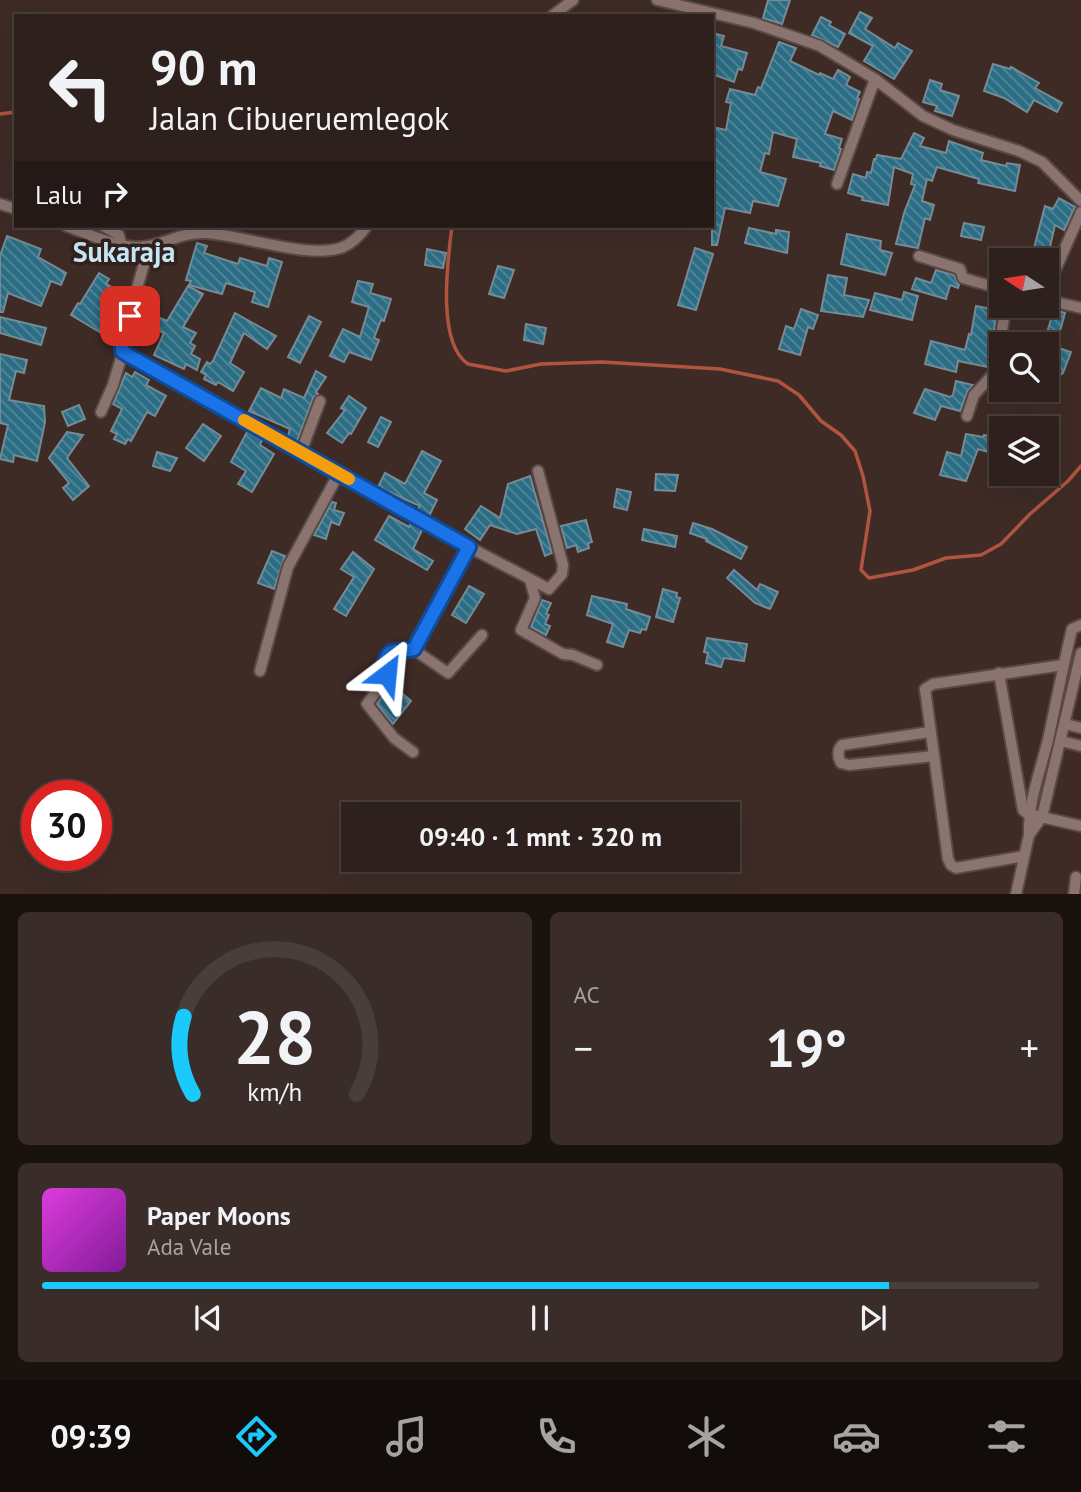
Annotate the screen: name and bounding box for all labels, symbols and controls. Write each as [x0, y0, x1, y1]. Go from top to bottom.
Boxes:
text: 90 m [150, 35, 257, 99]
icon: left [35, 42, 126, 133]
text: Jalan Cibueruemlegok [150, 97, 449, 139]
icon: right [96, 175, 134, 213]
text: Lalu [35, 178, 82, 211]
district label: Sukaraja [73, 233, 175, 270]
north arrow [989, 248, 1059, 318]
map controls [989, 248, 1059, 486]
pin [100, 286, 160, 346]
icon: arrive [111, 297, 149, 335]
button: search [989, 332, 1059, 402]
button: layers [989, 416, 1059, 486]
position arrow [350, 637, 424, 711]
speed limit sign: 30 [21, 780, 112, 871]
text: 09:40 · 1 mnt · 320 m [419, 820, 662, 853]
text: AC [574, 980, 600, 1009]
text: 28 [233, 991, 316, 1085]
text: 19° [765, 1014, 847, 1081]
text: − [574, 1023, 593, 1072]
text: + [1020, 1023, 1039, 1072]
text: km/h [247, 1076, 302, 1108]
text: Paper Moons [147, 1199, 291, 1232]
text: Ada Vale [147, 1232, 231, 1261]
icon: previous [189, 1299, 227, 1337]
icon: pause [521, 1299, 559, 1337]
icon: next [854, 1299, 892, 1337]
icon: directions [232, 1412, 281, 1461]
icon: music [382, 1412, 431, 1461]
icon: phone [532, 1412, 581, 1461]
icon: climate [682, 1412, 731, 1461]
icon: car [832, 1412, 881, 1461]
icon: filters [982, 1412, 1031, 1461]
text: 09:39 [50, 1415, 132, 1457]

